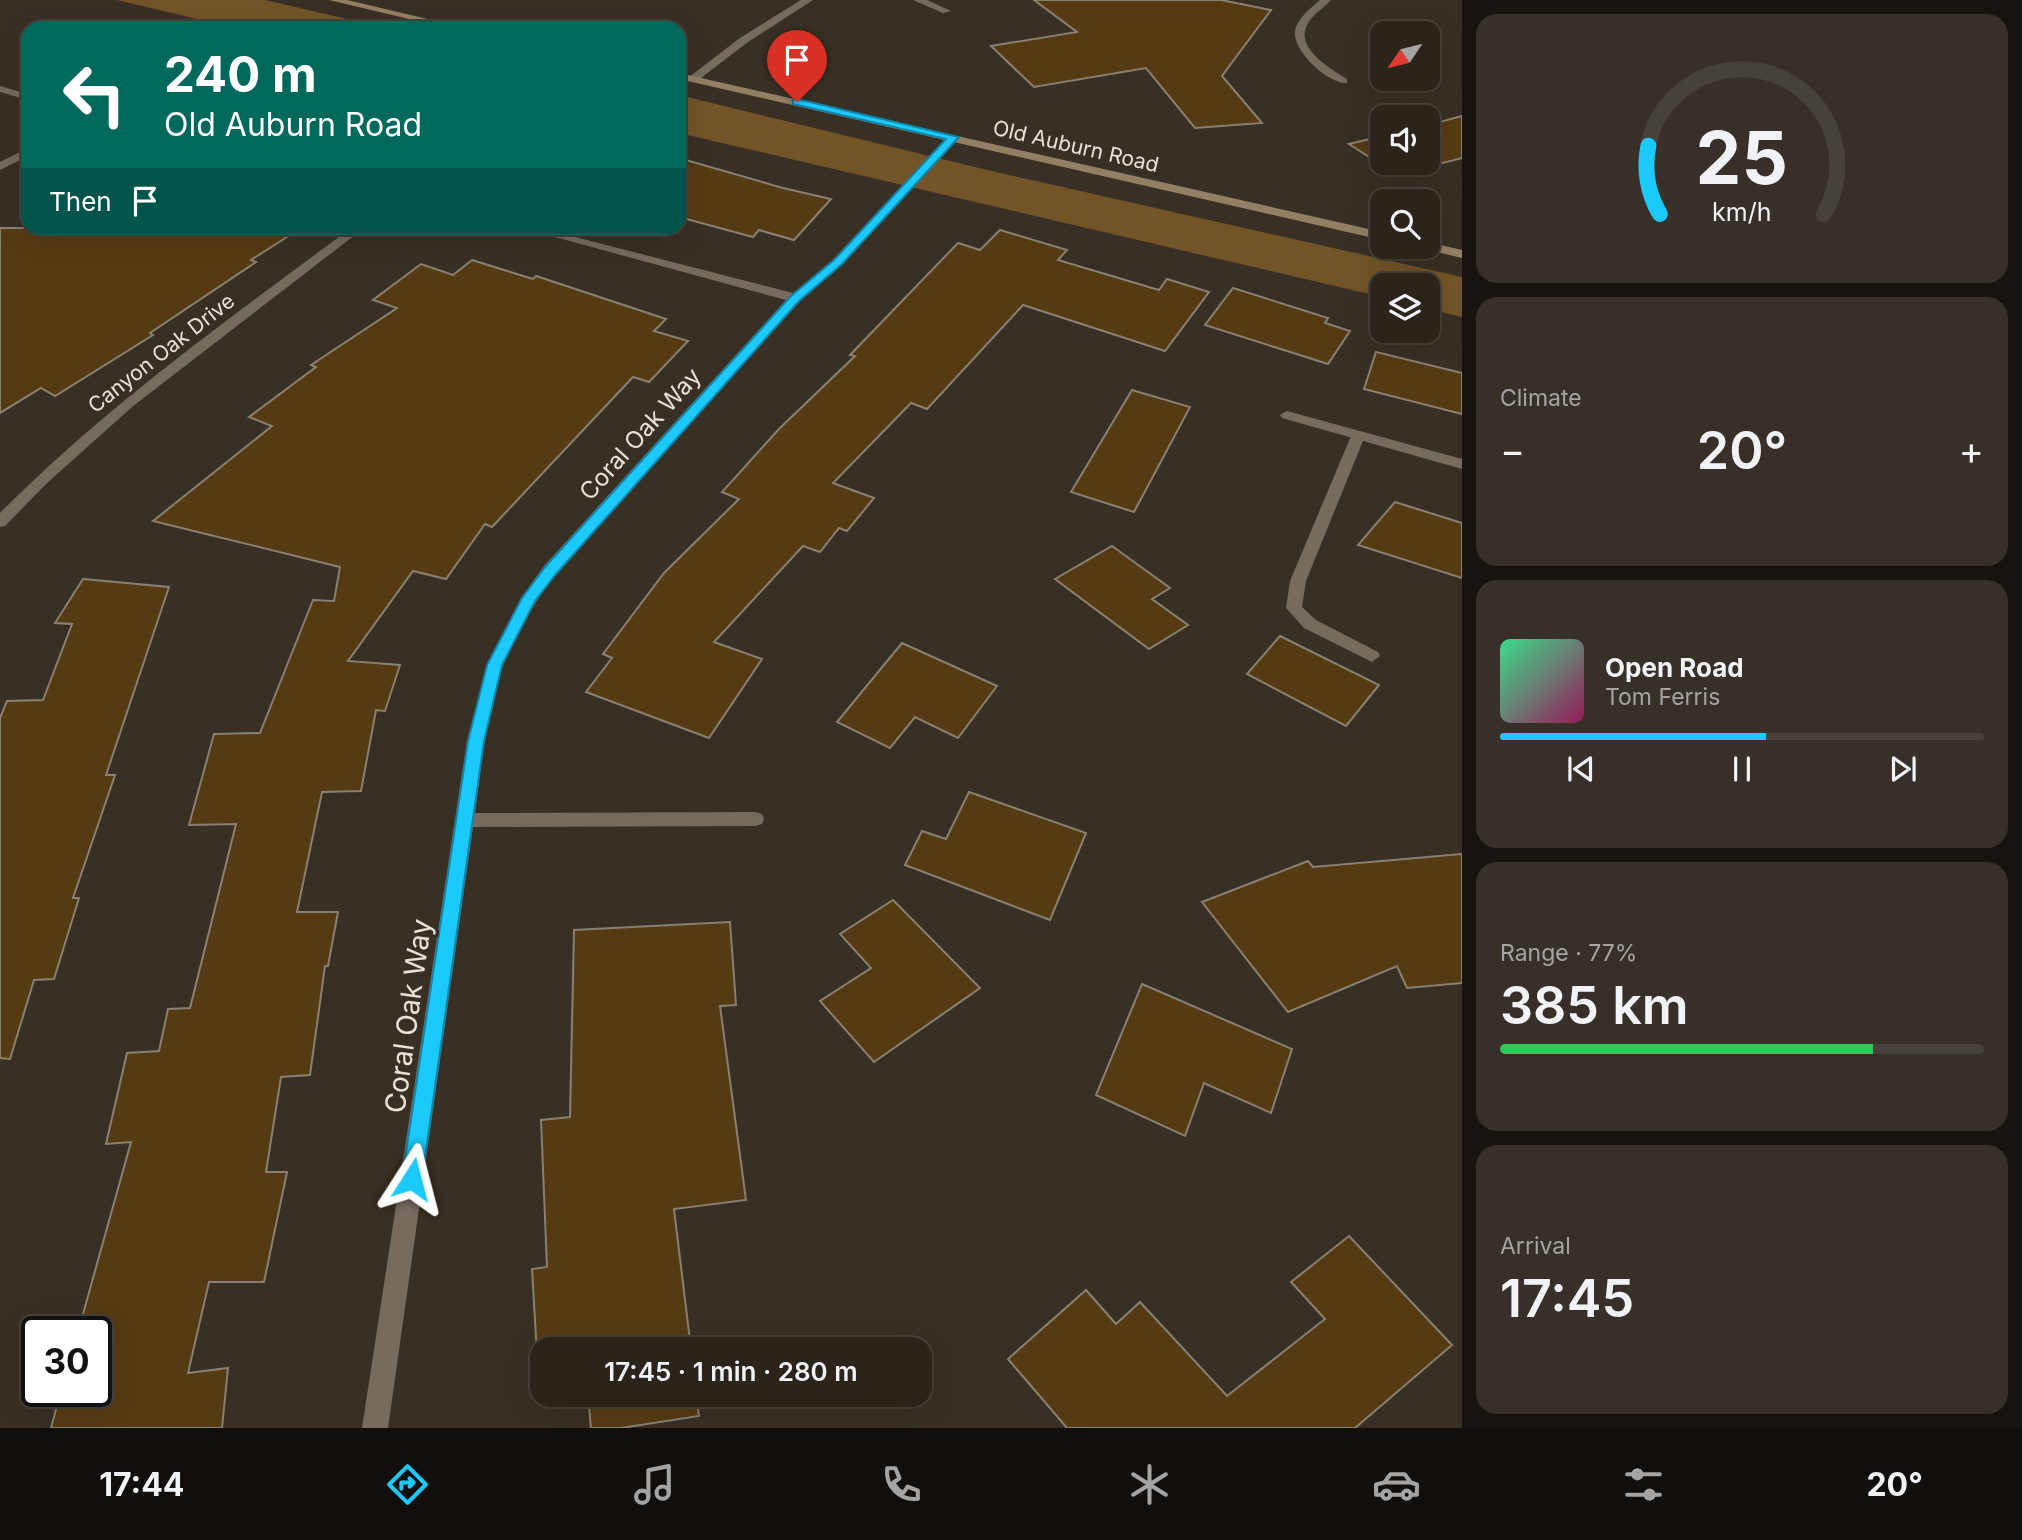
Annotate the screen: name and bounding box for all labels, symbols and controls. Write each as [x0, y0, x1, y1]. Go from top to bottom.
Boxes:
north arrow [1370, 21, 1440, 91]
map controls [1370, 21, 1440, 343]
pin [767, 30, 827, 102]
icon: arrive [778, 41, 816, 79]
text: 240 m [164, 45, 317, 104]
icon: left [49, 49, 140, 140]
text: Old Auburn Road [164, 105, 422, 144]
button: sound [1370, 105, 1440, 175]
text: 25 [1696, 114, 1788, 203]
street label: Old Auburn Road [991, 115, 1161, 177]
icon: arrive [126, 182, 164, 220]
text: Then [49, 186, 112, 217]
button: search [1370, 189, 1440, 259]
text: km/h [1712, 197, 1772, 227]
button: layers [1370, 273, 1440, 343]
street label: Canyon Oak Drive [83, 288, 239, 418]
street label: Coral Oak Way [573, 362, 707, 506]
text: Climate [1500, 384, 1582, 412]
text: 20° [1697, 419, 1787, 482]
text: − [1500, 427, 1525, 473]
text: + [1959, 427, 1984, 473]
text: Open Road [1605, 652, 1744, 683]
text: Tom Ferris [1605, 683, 1720, 711]
icon: previous [1562, 750, 1600, 788]
icon: pause [1723, 750, 1761, 788]
icon: next [1884, 750, 1922, 788]
street label: Coral Oak Way [378, 917, 438, 1115]
text: Range · 77% [1500, 939, 1637, 967]
text: 385 km [1500, 974, 1689, 1037]
position arrow [375, 1142, 449, 1216]
text: Arrival [1500, 1232, 1571, 1260]
text: 17:45 [1500, 1267, 1634, 1330]
speed limit sign: 30 [21, 1316, 112, 1407]
text: 17:45 · 1 min · 280 m [604, 1356, 858, 1387]
icon: directions [383, 1460, 432, 1509]
icon: music [630, 1460, 679, 1509]
icon: phone [877, 1460, 926, 1509]
icon: climate [1125, 1460, 1174, 1509]
icon: car [1372, 1460, 1421, 1509]
icon: filters [1619, 1460, 1668, 1509]
text: 17:44 [99, 1465, 184, 1504]
text: 20° [1866, 1465, 1923, 1504]

